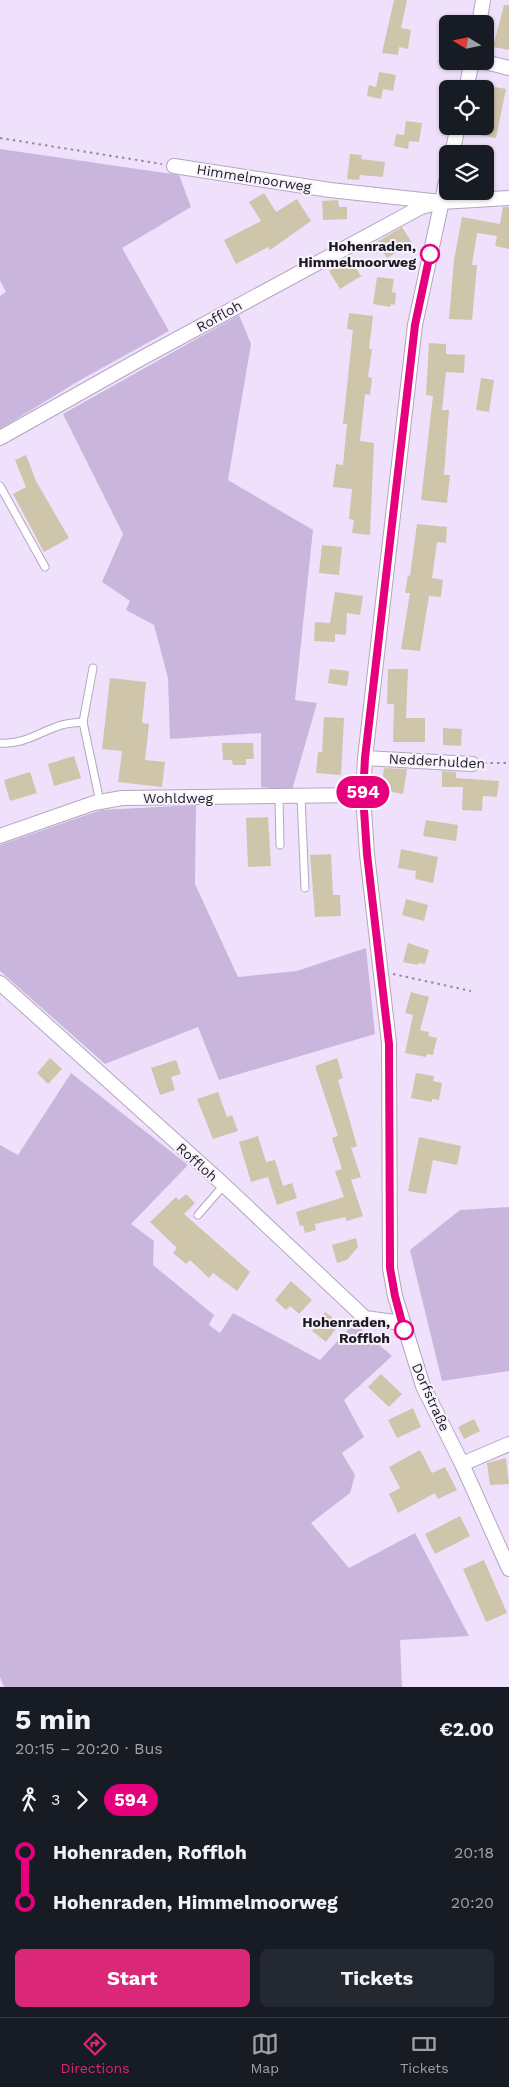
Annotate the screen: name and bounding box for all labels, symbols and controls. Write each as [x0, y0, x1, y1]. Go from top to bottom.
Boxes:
north arrow [439, 15, 494, 70]
map controls [439, 15, 494, 200]
button: locate [439, 80, 494, 135]
button: layers [439, 145, 494, 200]
street label: Himmelmoorweg [196, 161, 313, 195]
place label: Hohenraden, Himmelmoorweg [298, 238, 416, 270]
marker: Hohenraden, Himmelmoorweg [420, 244, 440, 264]
street label: Roffloh [193, 297, 245, 335]
street label: Nedderhulden [388, 750, 486, 772]
line badge: 594 [334, 776, 392, 808]
text: 594 [346, 781, 380, 802]
street label: Wohldweg [143, 790, 214, 806]
street label: Roffloh [173, 1139, 221, 1185]
place label: Hohenraden, Roffloh [302, 1314, 390, 1346]
marker: Hohenraden, Roffloh [394, 1320, 414, 1340]
street label: Dorfstraße [409, 1360, 453, 1434]
text: 5 min [15, 1703, 91, 1736]
text: €2.00 [440, 1718, 494, 1741]
text: 20:15 – 20:20 · Bus [15, 1739, 163, 1758]
icon: walk [15, 1786, 43, 1814]
icon: forward [68, 1786, 96, 1814]
text: 594 [114, 1789, 148, 1810]
text: 3 [51, 1790, 60, 1809]
text: Hohenraden, Roffloh [53, 1841, 247, 1864]
text: 20:18 [454, 1843, 494, 1862]
text: Hohenraden, Himmelmoorweg [53, 1891, 338, 1914]
text: 20:20 [451, 1893, 494, 1912]
button: Start [15, 1949, 250, 2007]
button: Tickets [260, 1949, 494, 2007]
tab: Directions [60, 2030, 130, 2076]
tab: Map [250, 2030, 279, 2076]
tab: Tickets [400, 2030, 449, 2076]

